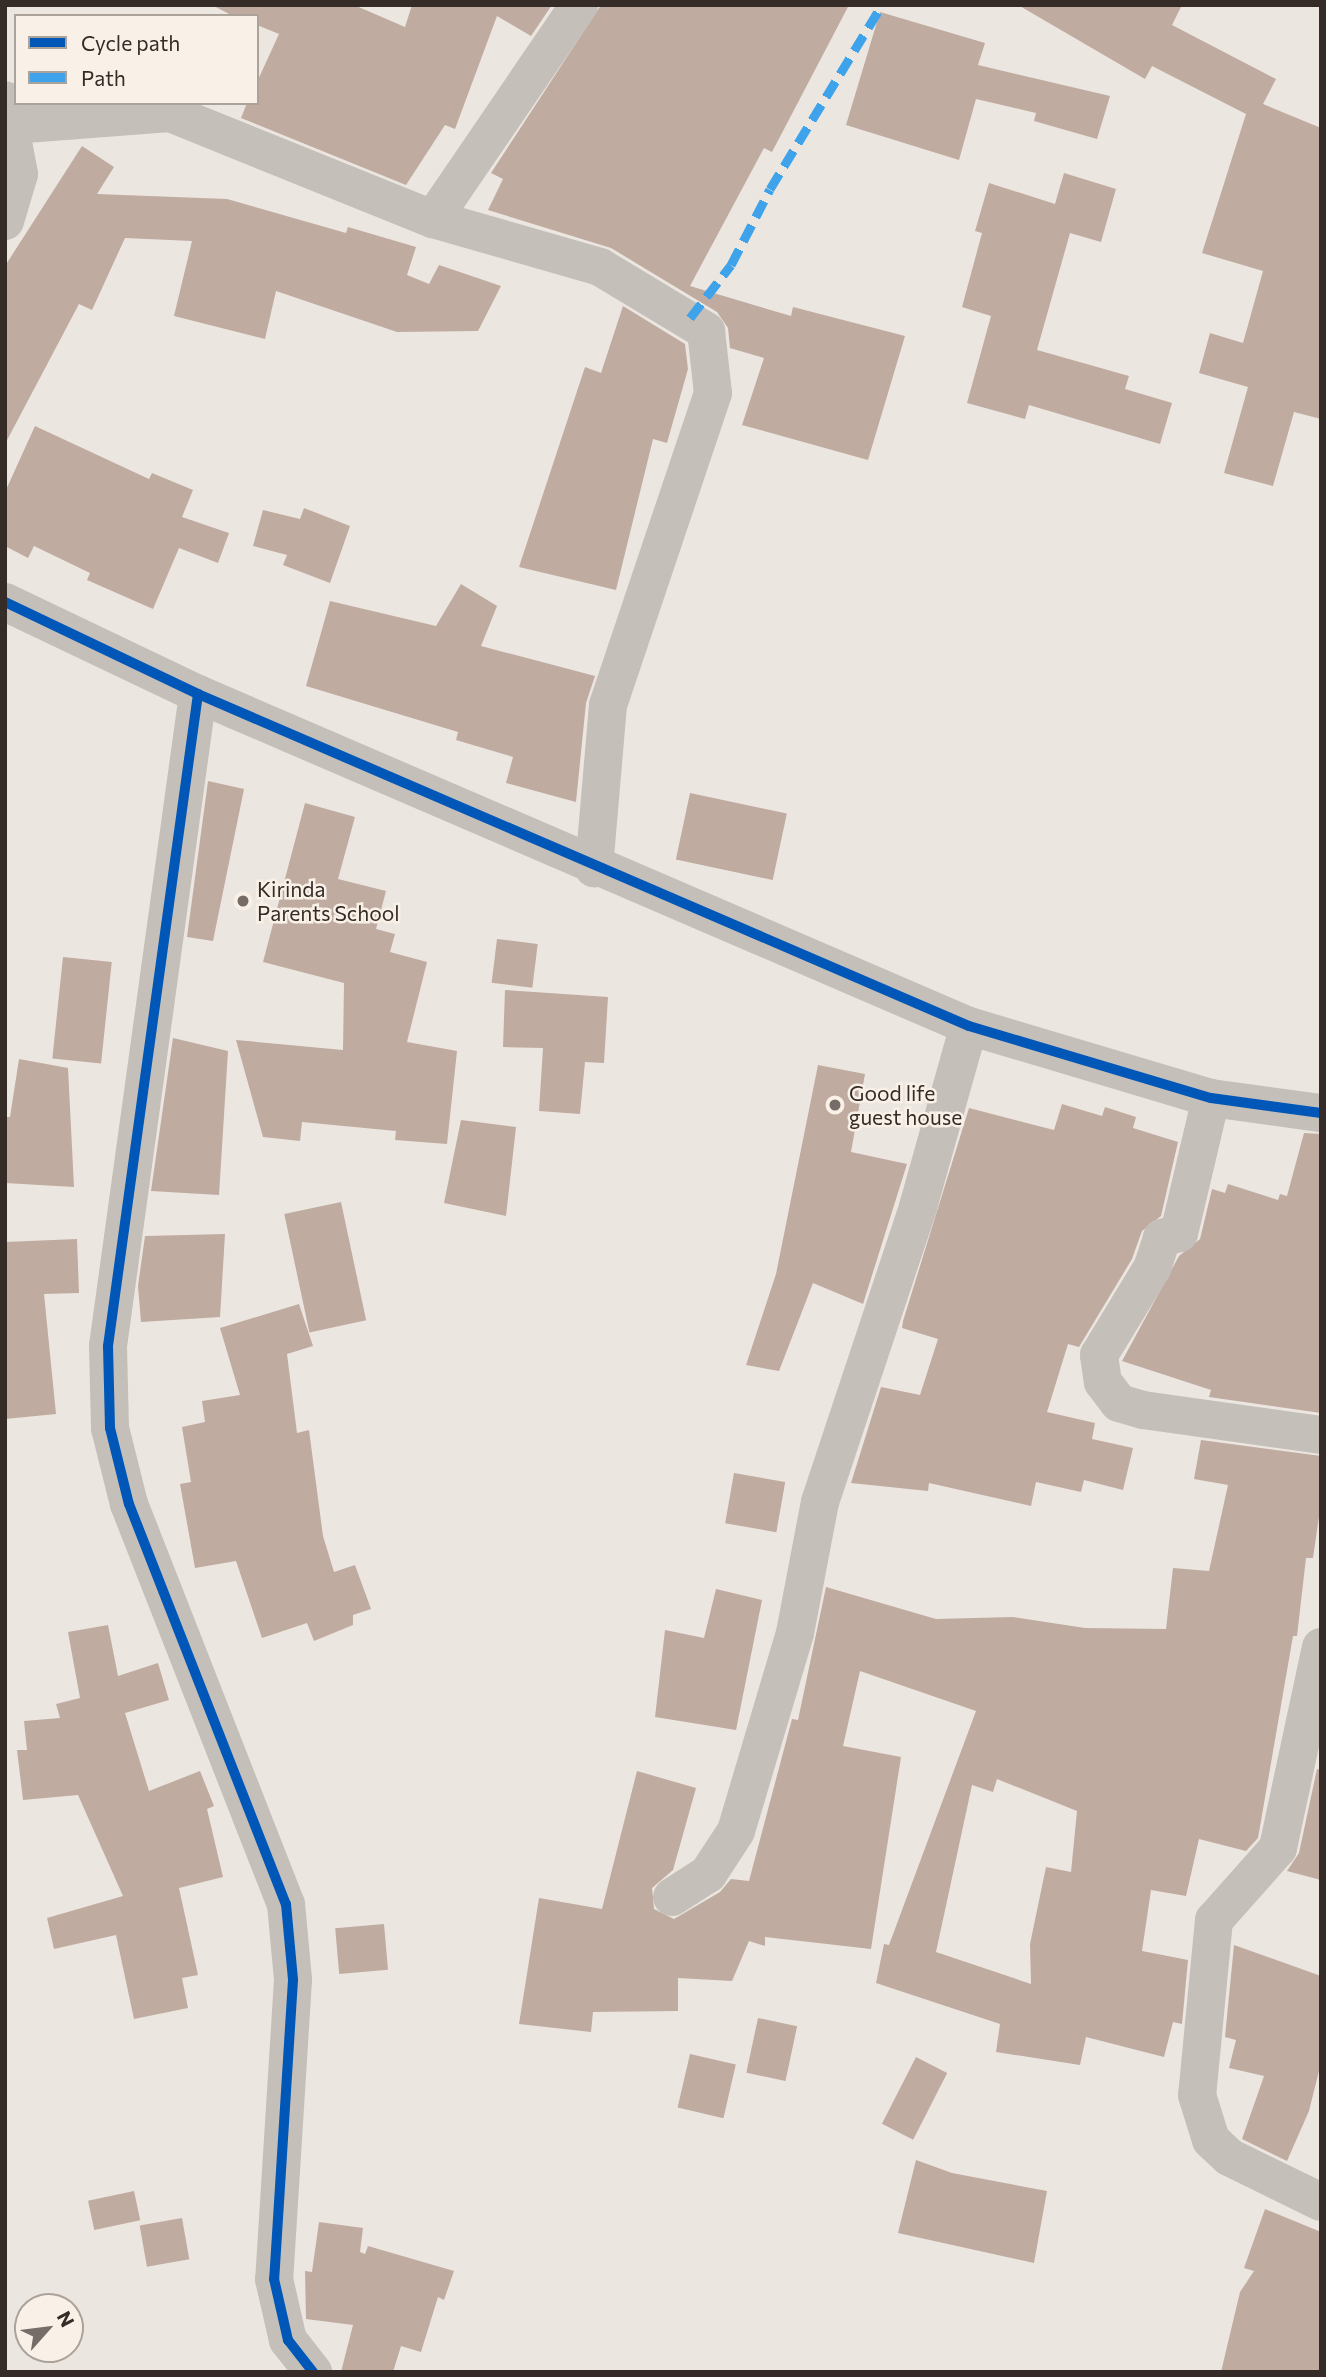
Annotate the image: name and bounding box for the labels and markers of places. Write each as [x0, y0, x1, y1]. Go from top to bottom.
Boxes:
place label: Kirinda Parents School [257, 876, 400, 926]
marker: Kirinda Parents School [235, 893, 251, 909]
place label: Good life guest house [849, 1080, 962, 1130]
marker: Good life guest house [827, 1097, 843, 1113]

